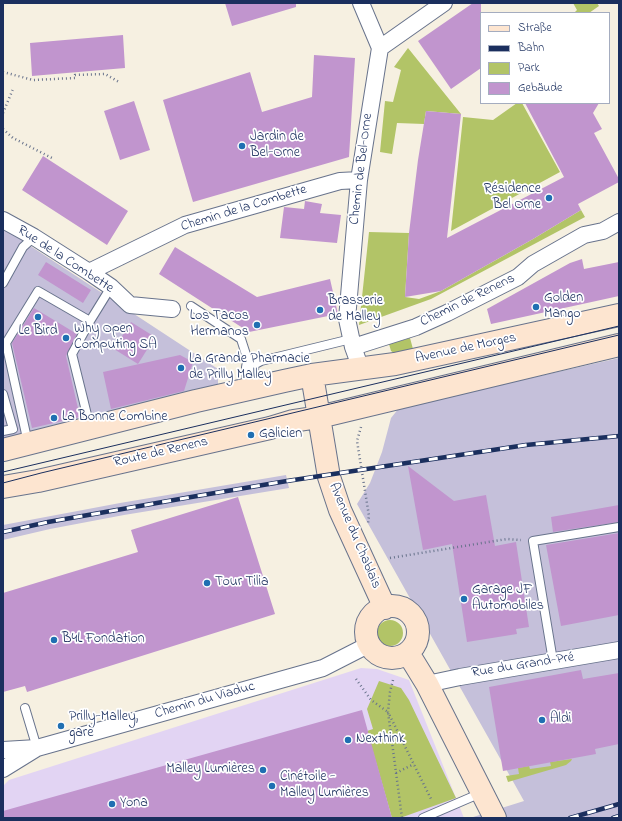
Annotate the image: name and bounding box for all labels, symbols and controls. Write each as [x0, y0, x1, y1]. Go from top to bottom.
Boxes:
legend [480, 12, 610, 104]
text: Straße [518, 19, 552, 37]
text: Bahn [518, 39, 544, 57]
text: Park [518, 59, 540, 77]
text: Gebäude [518, 79, 562, 97]
street label: Chemin de Bel-Orne [347, 112, 377, 226]
place label: Jardin de Bel-Orne [250, 130, 304, 162]
marker: Jardin de Bel-Orne [237, 141, 247, 151]
street label: Chemin de la Combette [179, 182, 309, 236]
place label: Résidence Bel Orne [484, 182, 541, 214]
marker: Résidence Bel Orne [544, 193, 554, 203]
street label: Rue de la Combette [14, 223, 116, 297]
street label: Chemin de Renens [418, 271, 518, 331]
place label: Golden Mango [544, 291, 583, 324]
place label: Brasserie de Malley [328, 294, 383, 326]
marker: Golden Mango [531, 302, 541, 312]
marker: Brasserie de Malley [315, 305, 325, 315]
place label: Los Tacos Hermanos [190, 309, 249, 342]
marker: Le Bird [33, 312, 43, 322]
marker: Los Tacos Hermanos [252, 320, 262, 330]
place label: Why Open Computing SA [74, 322, 157, 354]
place label: Le Bird [18, 324, 58, 340]
street label: Avenue de Morges [414, 330, 518, 368]
marker: Why Open Computing SA [61, 333, 71, 343]
place label: La Grande Pharmacie de Prilly Malley [189, 352, 310, 384]
marker: La Grande Pharmacie de Prilly Malley [176, 363, 186, 373]
place label: La Bonne Combine [62, 410, 167, 426]
marker: La Bonne Combine [49, 413, 59, 423]
place label: Galicien [259, 427, 302, 443]
marker: Galicien [246, 430, 256, 440]
street label: Route de Renens [112, 434, 210, 472]
street label: Avenue du Chablais [324, 481, 384, 591]
place label: Tour Tilia [215, 575, 269, 591]
marker: Tour Tilia [202, 578, 212, 588]
place label: Garage JF Automobiles [472, 583, 544, 616]
marker: Garage JF Automobiles [459, 594, 469, 604]
place label: B4L Fondation [62, 632, 145, 648]
marker: B4L Fondation [49, 635, 59, 645]
street label: Rue du Grand-Pré [471, 650, 575, 682]
street label: Chemin du Viaduc [153, 679, 257, 723]
place label: Prilly-Malley, gare [69, 710, 138, 742]
place label: Aldi [550, 712, 571, 728]
marker: Aldi [537, 715, 547, 725]
marker: Prilly-Malley, gare [56, 721, 66, 731]
place label: Nexthink [356, 732, 405, 748]
marker: Nexthink [343, 735, 353, 745]
place label: Malley Lumières [166, 762, 255, 778]
marker: Malley Lumières [258, 765, 268, 775]
place label: Cinétoile - Malley Lumières [280, 770, 369, 802]
marker: Cinétoile - Malley Lumières [267, 781, 277, 791]
place label: Yona [120, 796, 148, 812]
marker: Yona [107, 799, 117, 809]

